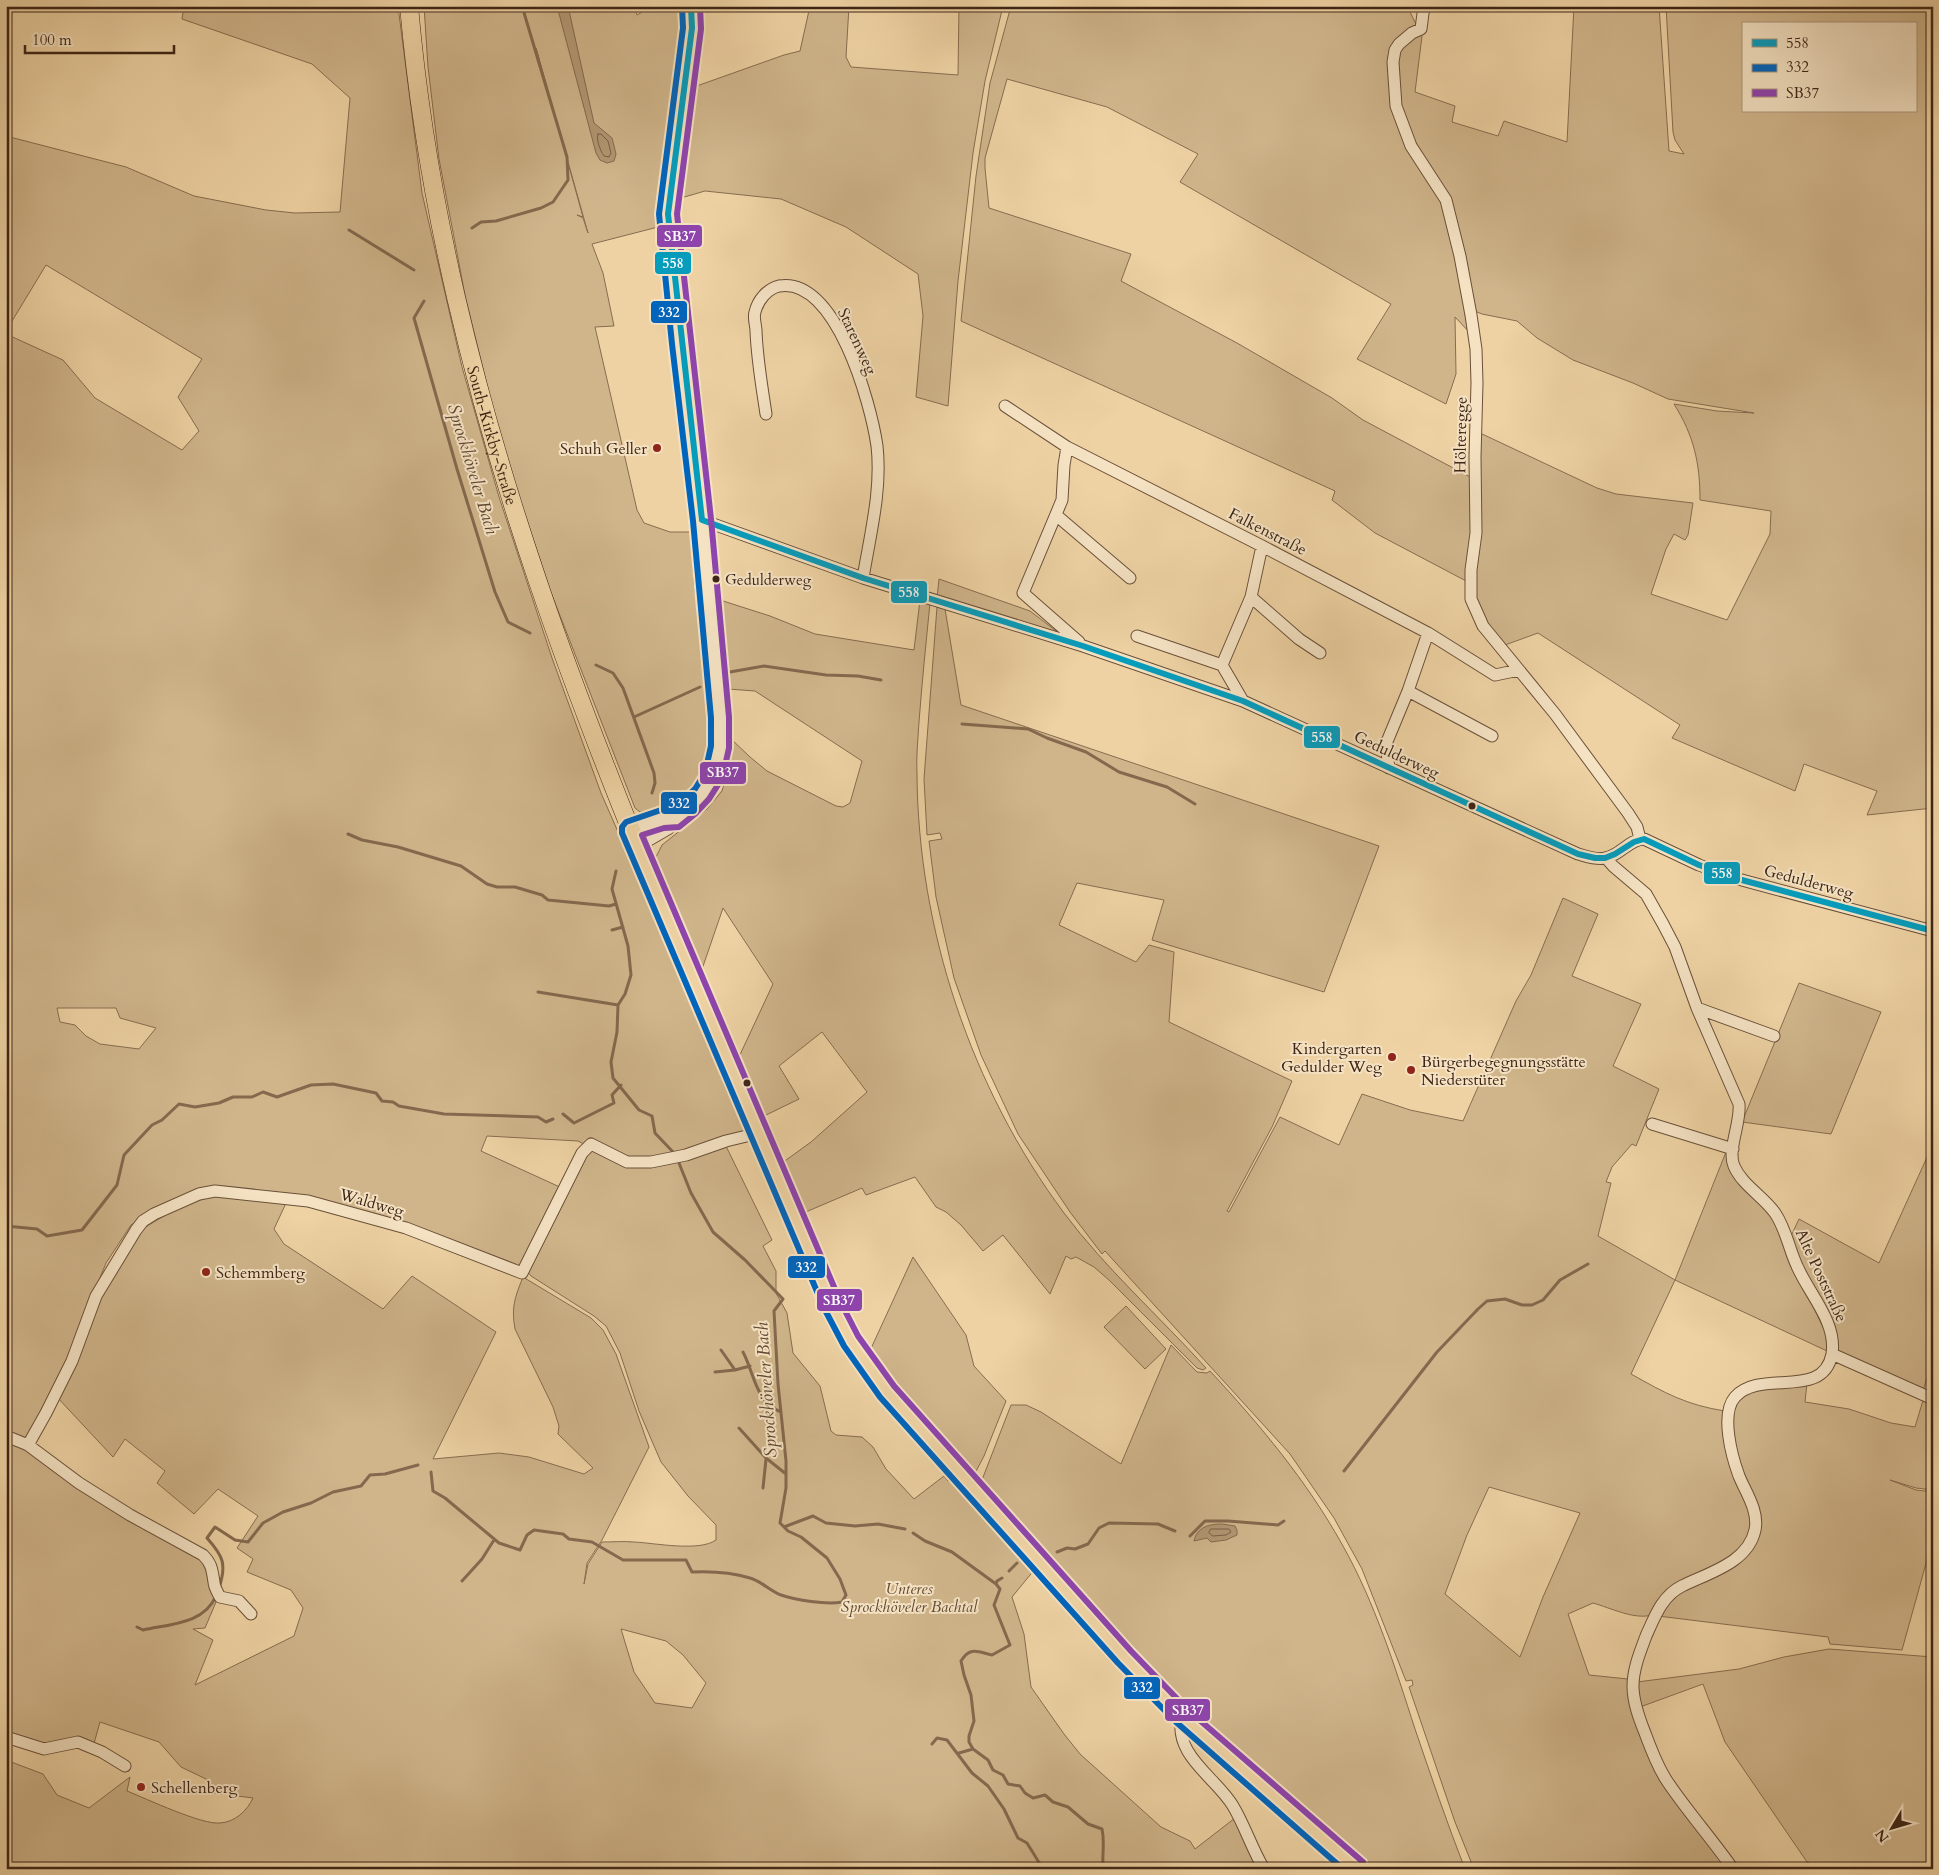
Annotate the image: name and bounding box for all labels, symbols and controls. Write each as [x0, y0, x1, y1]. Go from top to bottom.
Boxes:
scale bar [25, 22, 174, 54]
legend [1742, 22, 1916, 112]
text: 100 m [32, 30, 72, 50]
text: 558 [1786, 33, 1809, 53]
text: 332 [1786, 57, 1809, 77]
text: SB37 [1786, 83, 1819, 103]
line badge: SB37 [656, 224, 703, 248]
text: SB37 [664, 227, 696, 246]
line badge: 558 [654, 251, 692, 275]
text: 558 [662, 254, 684, 273]
line badge: 332 [650, 300, 688, 324]
text: 332 [658, 303, 680, 322]
street label: Starenweg [832, 304, 882, 378]
street label: South-Kirkby-Straße [461, 363, 522, 508]
street label: Hölteregge [1449, 396, 1473, 474]
water label: Sprockhöveler Bach [441, 401, 504, 538]
place label: Schuh Geller [560, 438, 647, 460]
marker: Schuh Geller [651, 442, 663, 454]
street label: Falkenstraße [1225, 503, 1310, 561]
place label: Gedulderweg [725, 570, 812, 590]
marker: Gedulderweg [711, 574, 721, 584]
line badge: 558 [890, 580, 928, 604]
text: 558 [898, 583, 920, 602]
line badge: 558 [1303, 725, 1341, 749]
street label: Gedulderweg [1350, 725, 1443, 784]
text: 558 [1311, 728, 1333, 747]
line badge: SB37 [699, 761, 747, 785]
text: SB37 [707, 763, 739, 782]
line badge: 332 [660, 791, 698, 815]
text: 332 [668, 794, 690, 813]
unlabelled marker [1467, 801, 1477, 811]
street label: Gedulderweg [1761, 859, 1856, 905]
line badge: 558 [1703, 861, 1741, 885]
text: 558 [1711, 864, 1733, 883]
place label: Kindergarten Gedulder Weg [1281, 1038, 1382, 1078]
marker: Kindergarten Gedulder Weg [1386, 1051, 1398, 1063]
place label: Bürgerbegegnungsstätte Niederstüter [1421, 1051, 1586, 1091]
marker: Bürgerbegegnungsstätte Niederstüter [1405, 1064, 1417, 1076]
unlabelled marker [742, 1078, 752, 1088]
street label: Waldweg [336, 1183, 407, 1223]
street label: Alte Poststraße [1790, 1225, 1852, 1326]
line badge: 332 [787, 1255, 826, 1279]
text: 332 [795, 1258, 817, 1277]
place label: Schemmberg [216, 1262, 305, 1284]
marker: Schemmberg [200, 1266, 212, 1278]
line badge: SB37 [816, 1288, 863, 1312]
text: SB37 [823, 1291, 855, 1310]
water label: Sprockhöveler Bach [749, 1321, 784, 1458]
park label: Unteres Sprockhöveler Bachtal [841, 1578, 978, 1618]
line badge: 332 [1123, 1676, 1161, 1700]
text: 332 [1131, 1678, 1153, 1697]
line badge: SB37 [1164, 1698, 1211, 1722]
text: SB37 [1172, 1701, 1204, 1720]
place label: Schellenberg [151, 1777, 238, 1799]
marker: Schellenberg [135, 1781, 147, 1793]
north arrow [1866, 1802, 1916, 1852]
text: N [1871, 1825, 1893, 1846]

